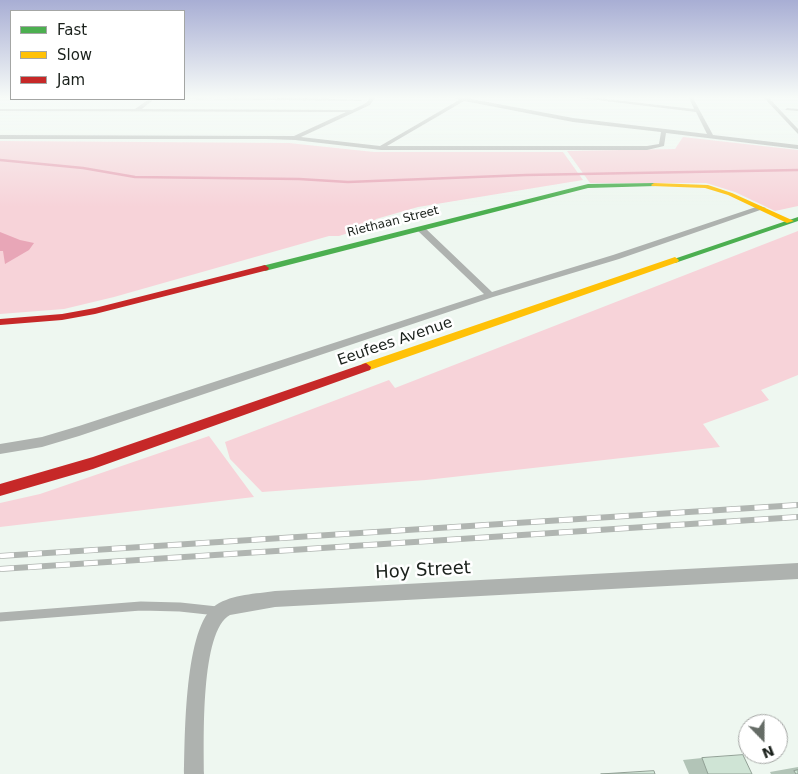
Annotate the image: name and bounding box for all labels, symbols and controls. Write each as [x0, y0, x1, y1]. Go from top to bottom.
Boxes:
legend [10, 10, 185, 100]
text: Fast [57, 21, 87, 39]
text: Slow [57, 46, 92, 64]
text: Jam [57, 71, 85, 89]
street label: Riethaan Street [346, 204, 440, 240]
street label: Eeufees Avenue [335, 314, 455, 370]
street label: Hoy Street [375, 558, 471, 584]
north arrow [738, 714, 788, 764]
text: N [760, 742, 777, 762]

